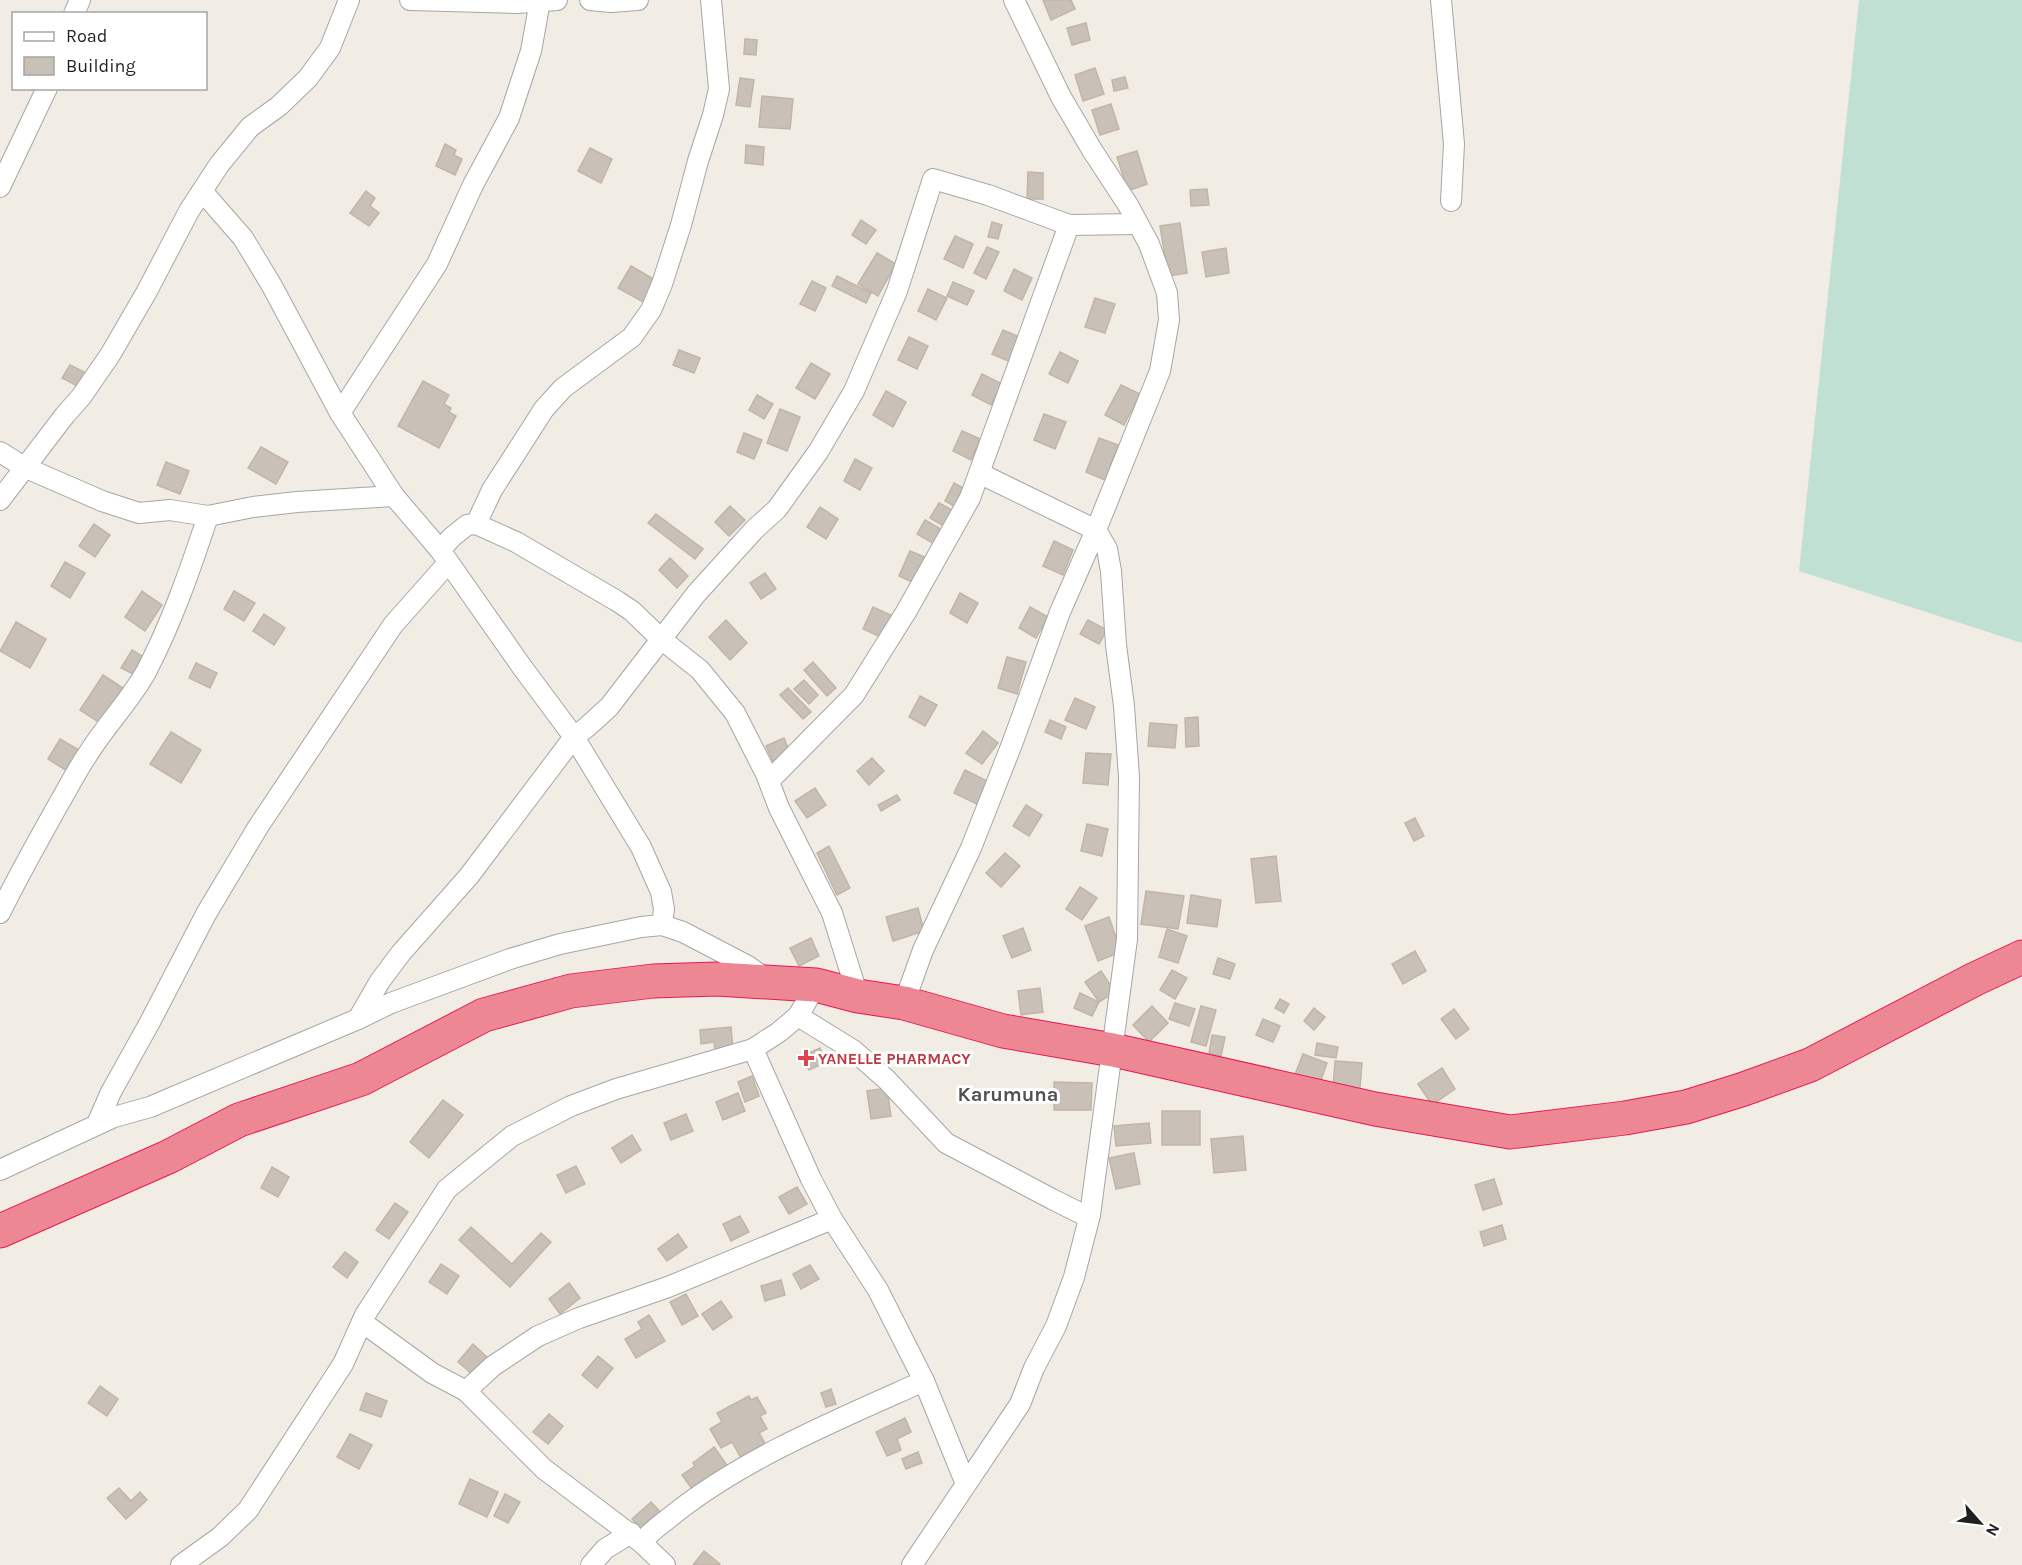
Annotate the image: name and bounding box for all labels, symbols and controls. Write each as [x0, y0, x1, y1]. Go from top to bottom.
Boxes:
legend [12, 12, 207, 90]
text: Road [66, 25, 107, 47]
text: Building [66, 55, 136, 77]
place label: YANELLE PHARMACY [818, 1049, 971, 1068]
marker: YANELLE PHARMACY [799, 1051, 813, 1065]
district label: Karumuna [958, 1083, 1058, 1106]
north arrow [1950, 1493, 2010, 1553]
text: N [1982, 1520, 2004, 1539]

